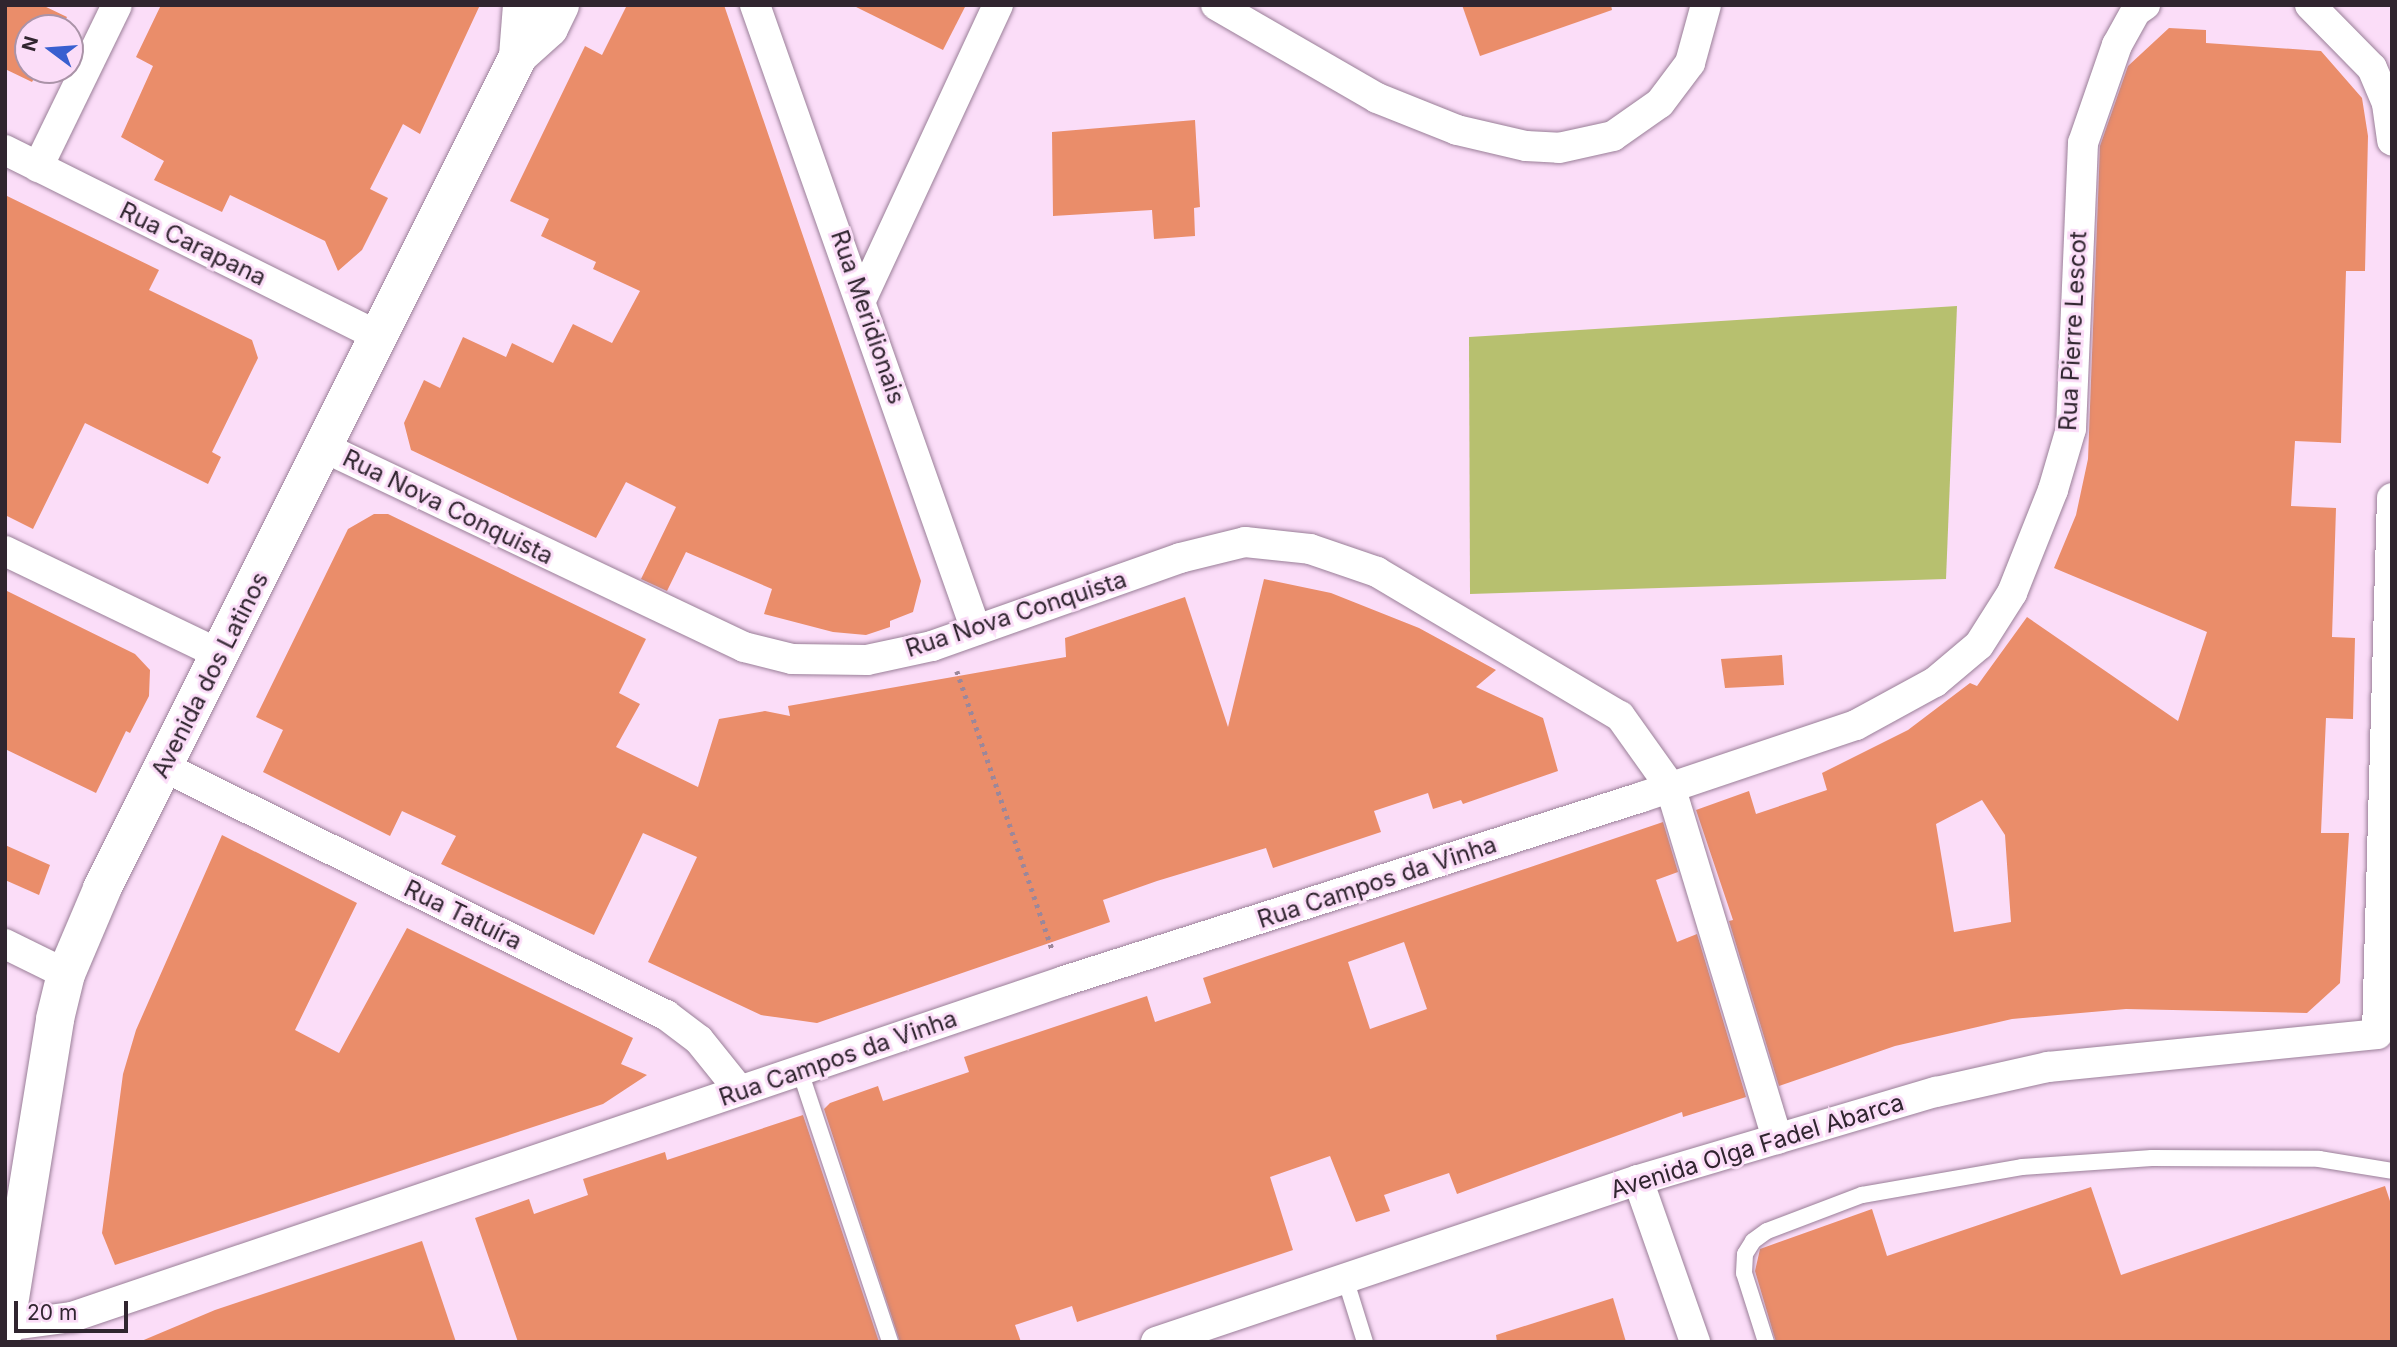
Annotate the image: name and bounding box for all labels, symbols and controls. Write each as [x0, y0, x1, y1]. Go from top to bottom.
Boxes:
north arrow [14, 14, 84, 84]
text: N [17, 34, 43, 54]
street label: Rua Carapana [115, 196, 271, 292]
street label: Rua Meridionais [825, 226, 911, 408]
street label: Rua Pierre Lescot [2053, 230, 2093, 432]
street label: Rua Nova Conquista [338, 444, 558, 570]
street label: Rua Nova Conquista [902, 565, 1130, 663]
street label: Avenida dos Latinos [146, 567, 274, 783]
street label: Rua Campos da Vinha [1254, 830, 1500, 934]
street label: Rua Tatuíra [399, 874, 527, 956]
street label: Rua Campos da Vinha [715, 1004, 961, 1112]
street label: Avenida Olga Fadel Abarca [1607, 1088, 1907, 1204]
scale bar [18, 1288, 131, 1332]
text: 20 m [27, 1300, 77, 1325]

